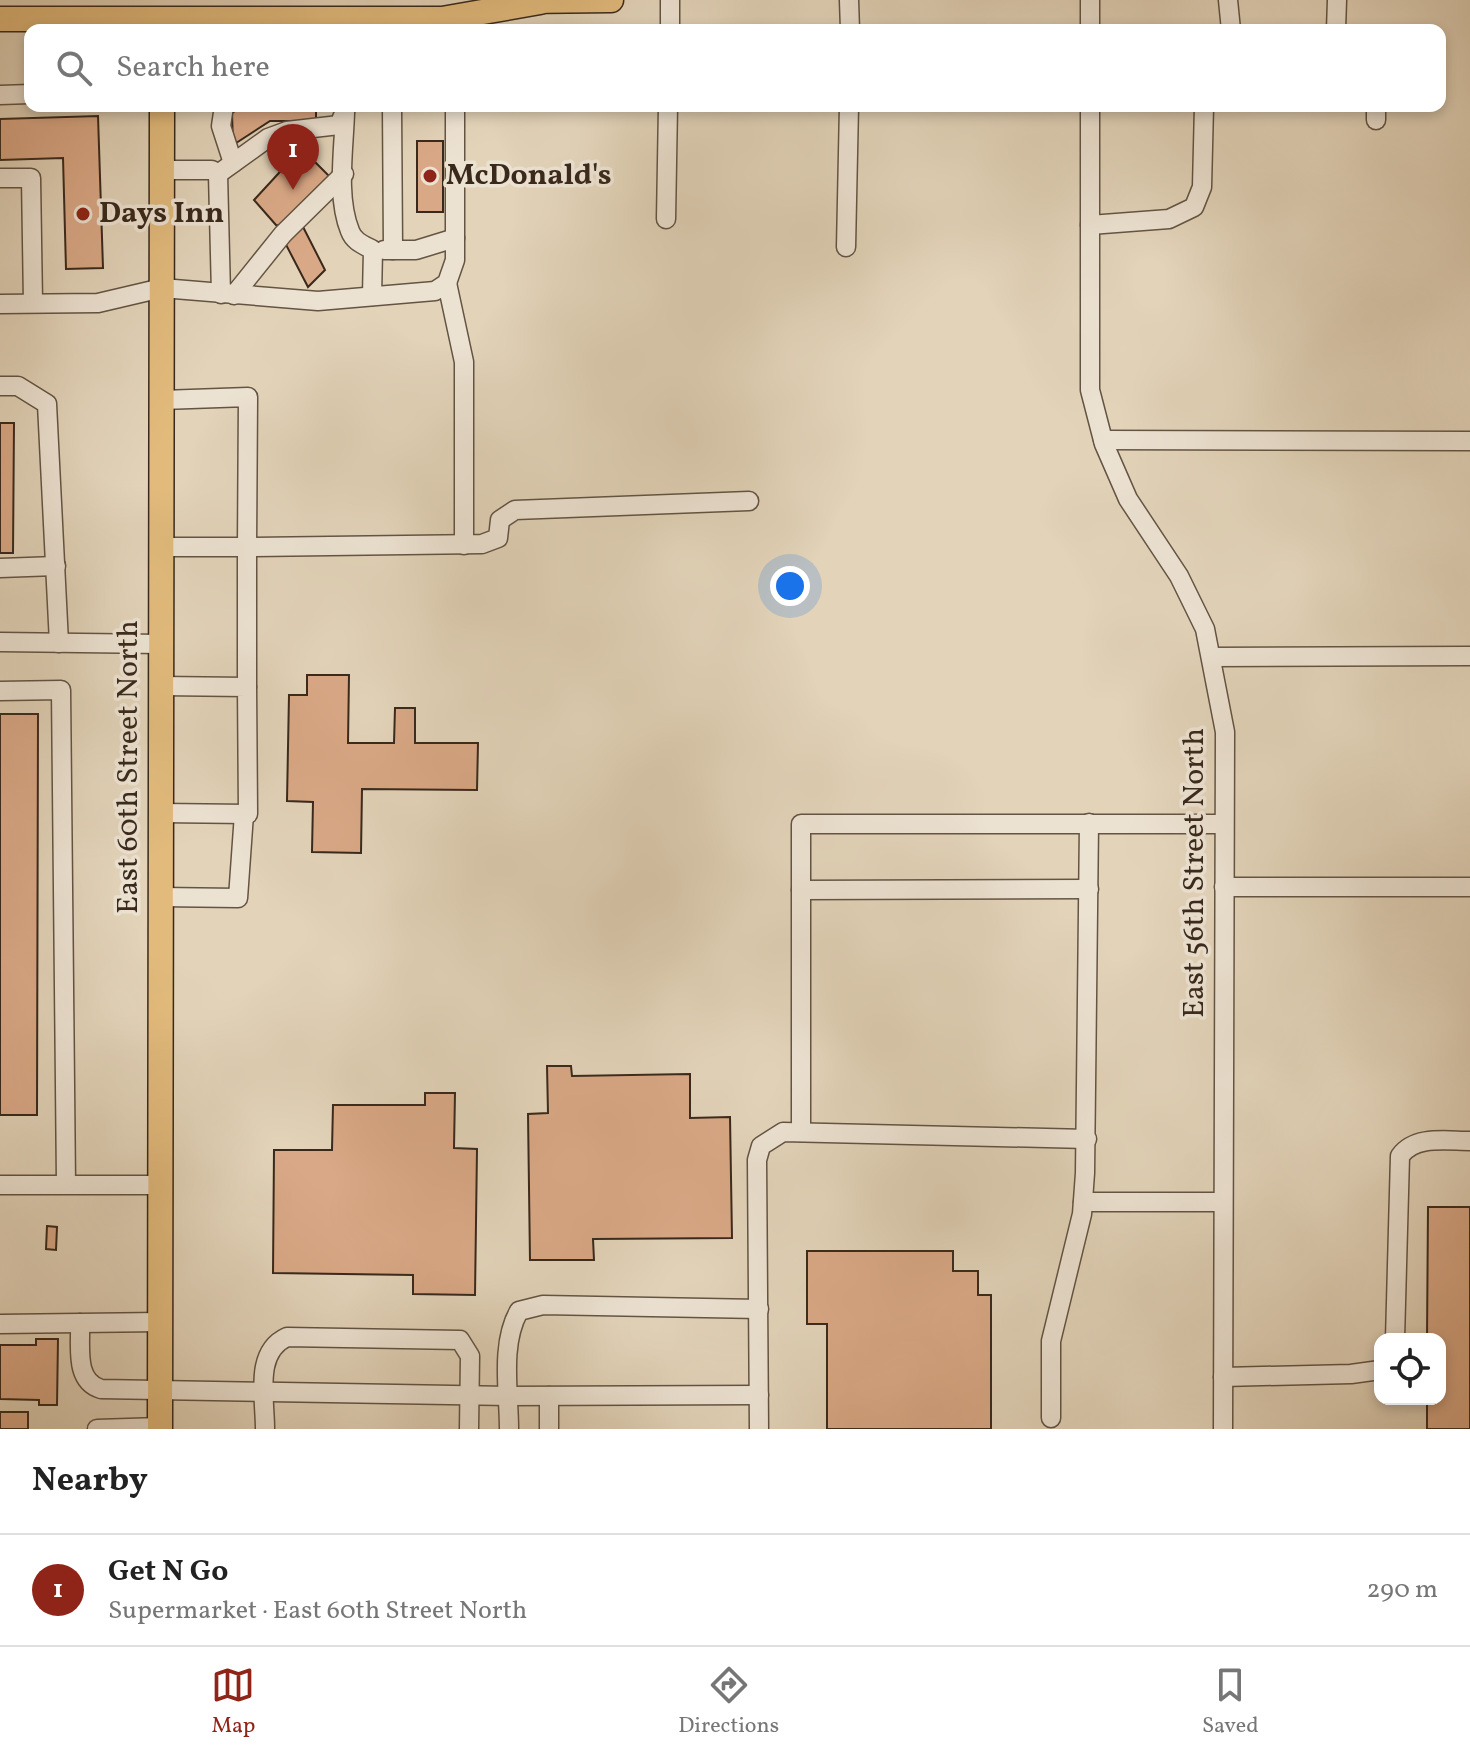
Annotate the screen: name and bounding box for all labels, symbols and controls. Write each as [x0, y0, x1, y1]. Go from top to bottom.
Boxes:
search box [24, 24, 1446, 112]
icon: search [52, 46, 96, 90]
text: Search here [116, 47, 270, 89]
pin: 1 [267, 124, 319, 190]
place label: McDonald's [446, 155, 612, 197]
marker: McDonald's [421, 167, 439, 185]
place label: Days Inn [99, 193, 224, 235]
marker: Days Inn [74, 205, 92, 223]
your location [770, 566, 810, 606]
street label: East 60th Street North [108, 620, 150, 914]
street label: East 56th Street North [1174, 728, 1216, 1018]
map controls [1374, 1333, 1446, 1405]
button: locate [1374, 1333, 1446, 1405]
text: Nearby [32, 1458, 148, 1505]
text: Get N Go [108, 1551, 228, 1593]
text: 1 [53, 1572, 63, 1608]
text: 290 m [1366, 1572, 1438, 1608]
text: Supermarket · East 60th Street North [108, 1593, 527, 1629]
tab: Map [211, 1663, 255, 1742]
tab: Directions [678, 1663, 779, 1742]
tab: Saved [1202, 1663, 1259, 1742]

